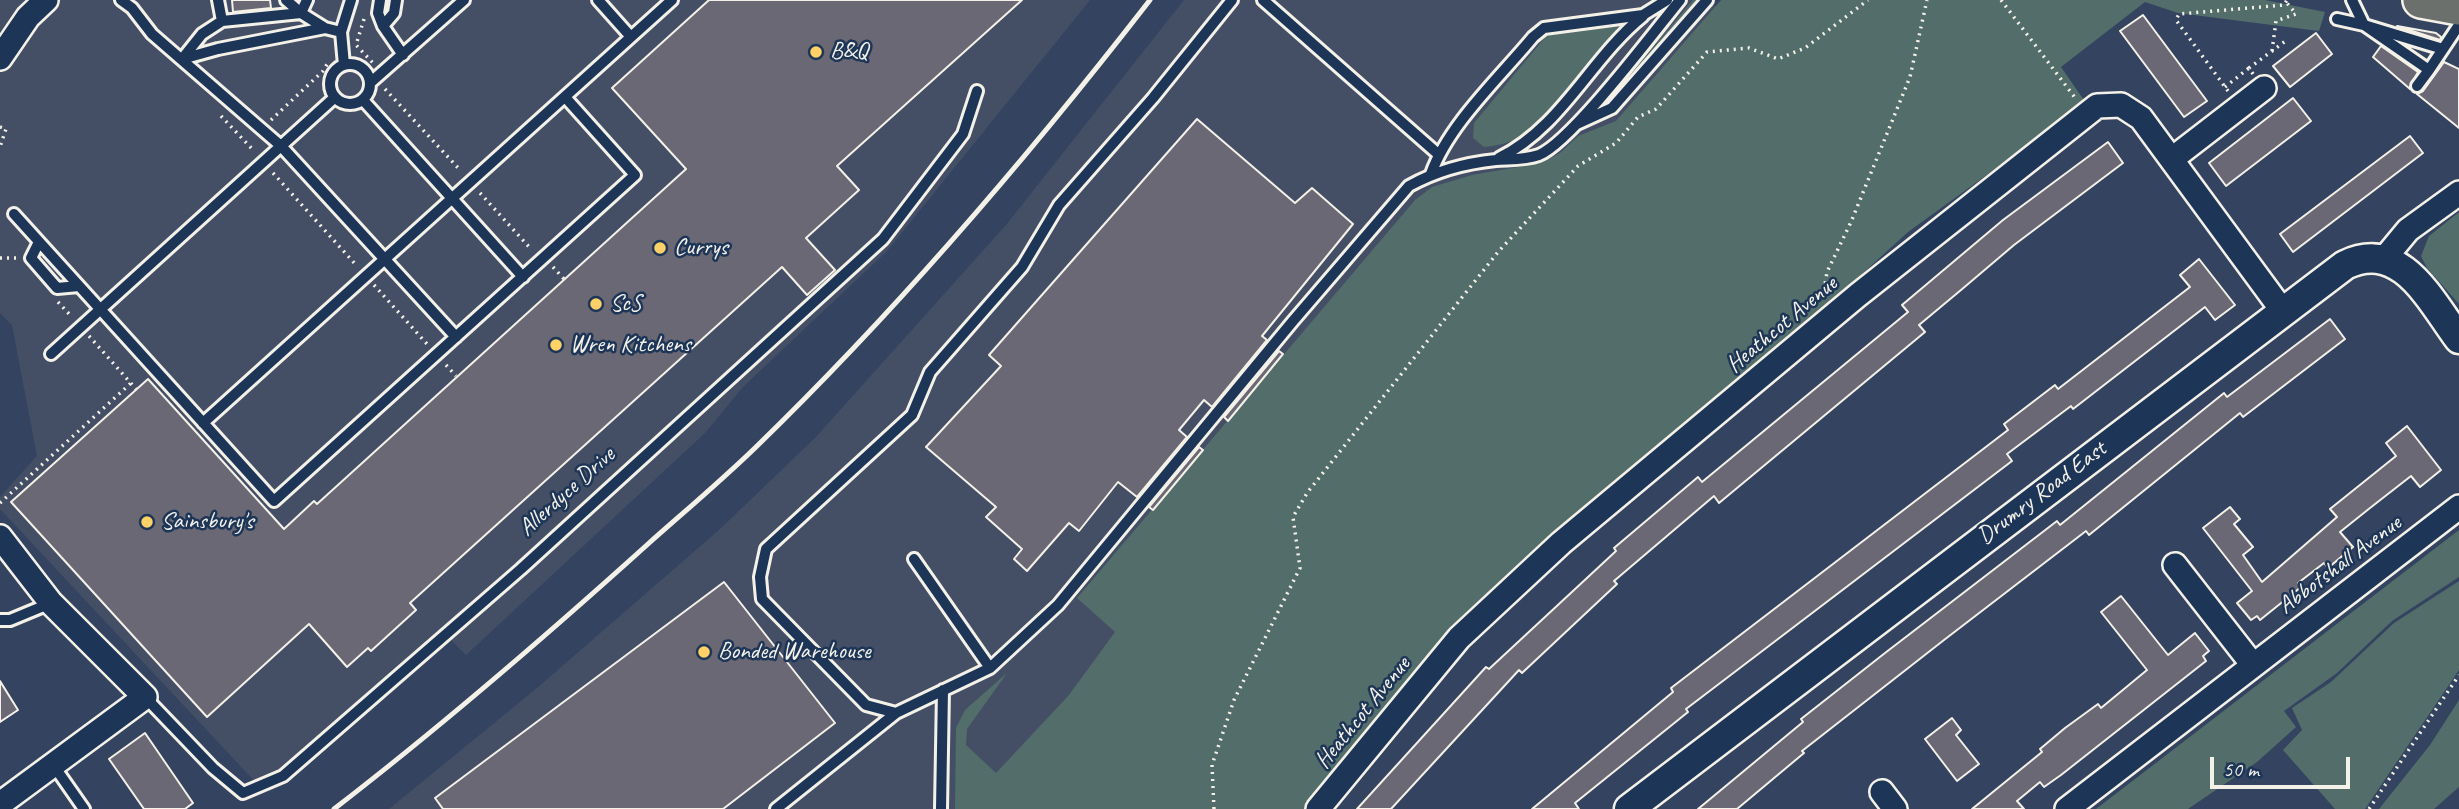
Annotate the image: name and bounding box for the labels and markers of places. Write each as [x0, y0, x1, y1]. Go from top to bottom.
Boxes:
place label: B&Q [830, 38, 868, 66]
marker: B&Q [808, 44, 824, 60]
place label: Currys [674, 234, 728, 262]
marker: Currys [652, 240, 668, 256]
place label: ScS [610, 290, 641, 318]
marker: ScS [588, 296, 604, 312]
place label: Wren Kitchens [570, 331, 691, 359]
marker: Wren Kitchens [548, 337, 564, 353]
place label: Sainsbury's [161, 508, 254, 536]
marker: Sainsbury's [139, 514, 155, 530]
place label: Bonded Warehouse [718, 638, 871, 666]
marker: Bonded Warehouse [696, 644, 712, 660]

